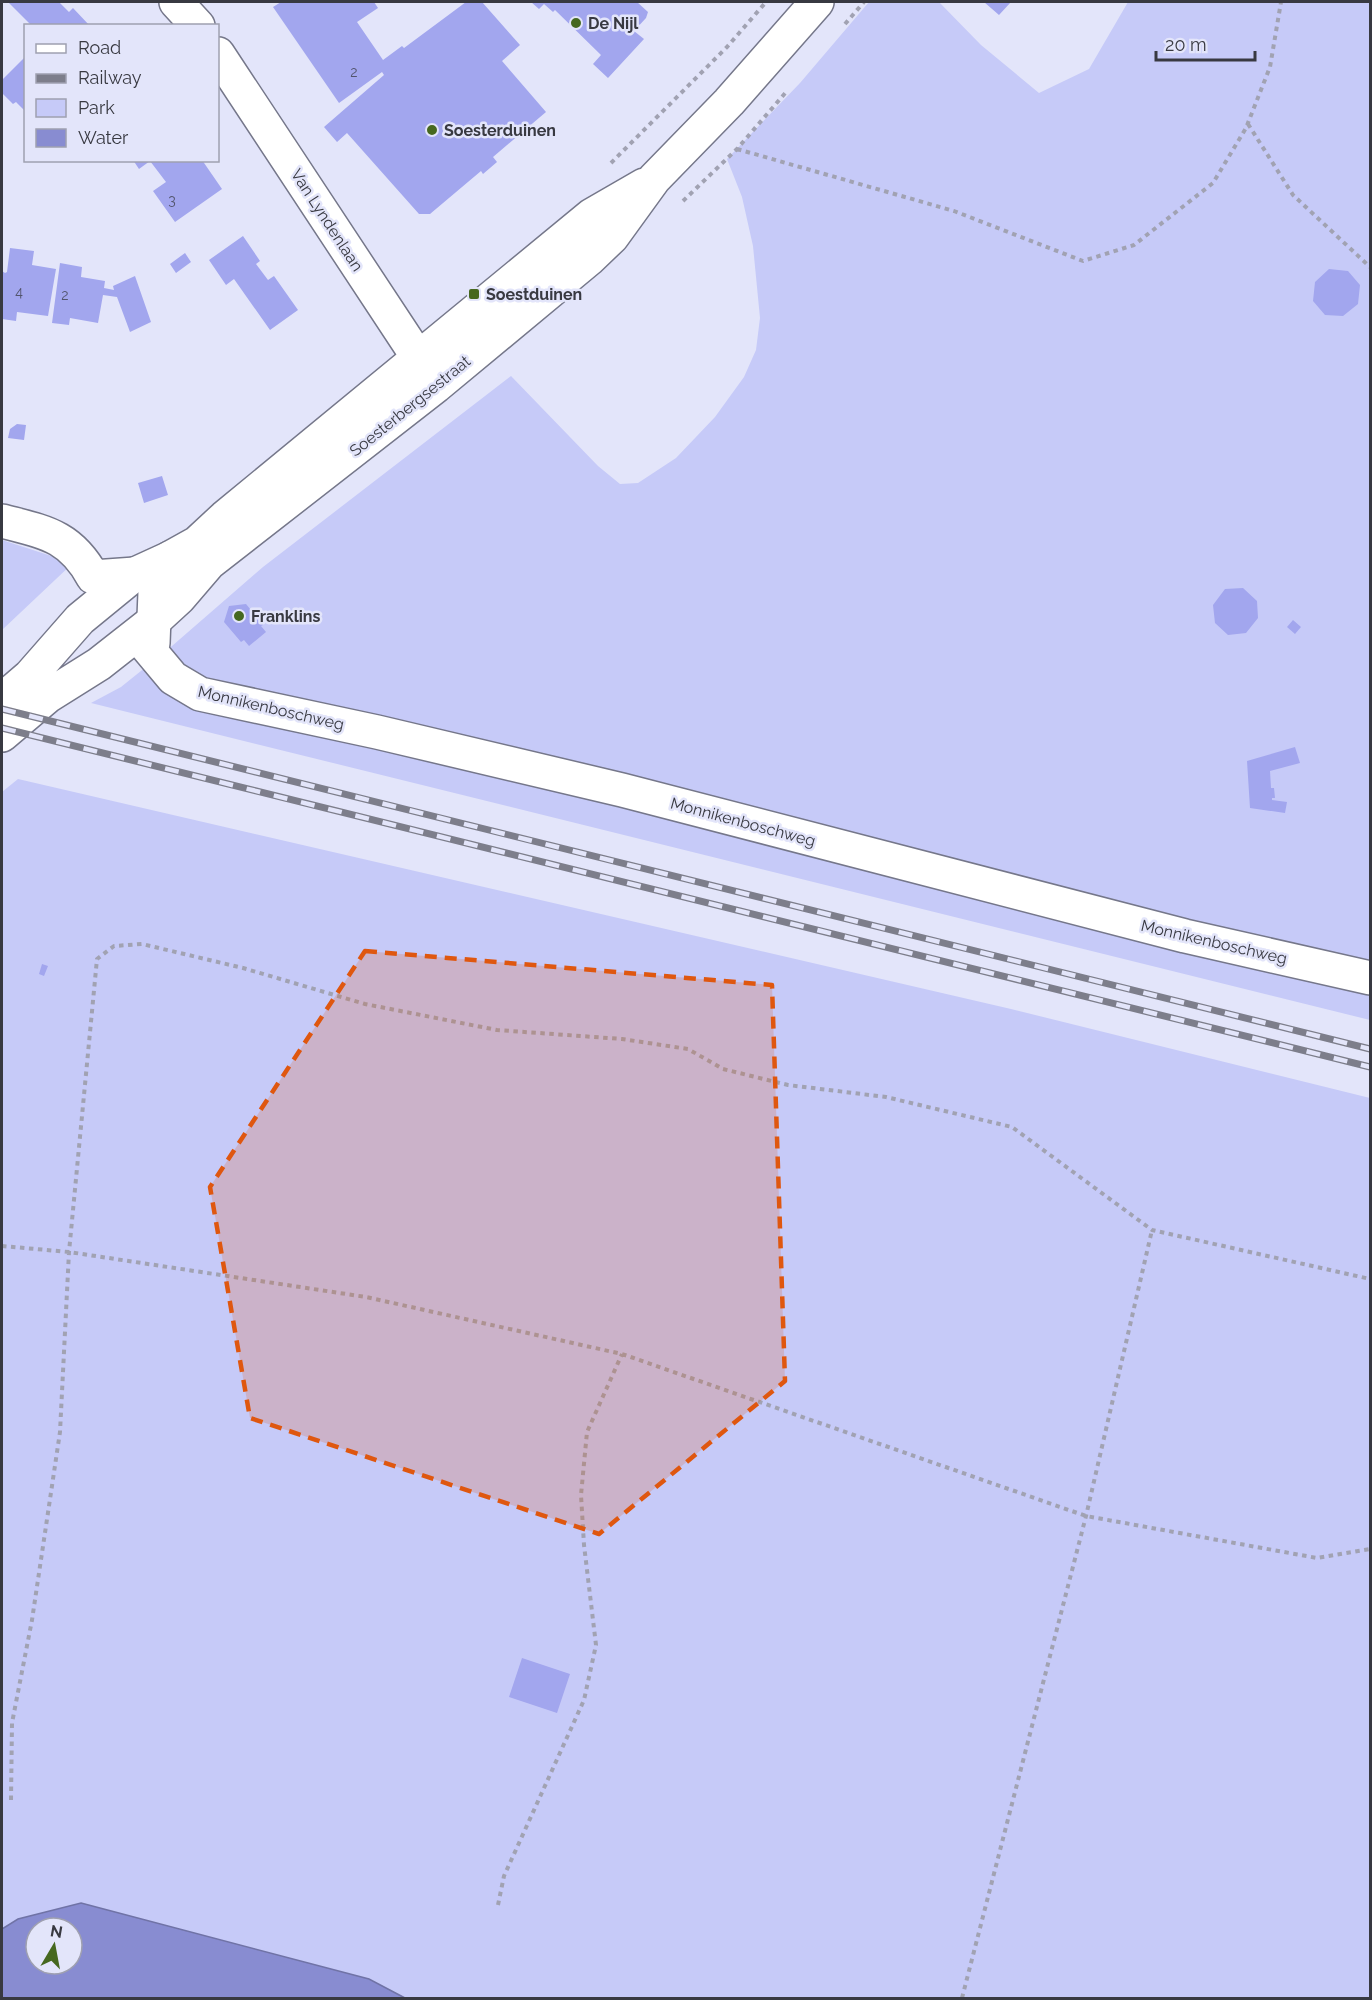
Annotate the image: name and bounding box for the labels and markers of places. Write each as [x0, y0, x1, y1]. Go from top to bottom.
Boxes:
place label: De Nijl [588, 14, 639, 33]
marker: De Nijl [569, 16, 583, 30]
place label: Soesterduinen [444, 121, 556, 140]
marker: Soesterduinen [425, 123, 439, 137]
place label: Soestduinen [486, 285, 582, 304]
marker: Soestduinen [467, 287, 481, 301]
place label: Franklins [251, 607, 321, 626]
marker: Franklins [232, 609, 246, 623]

